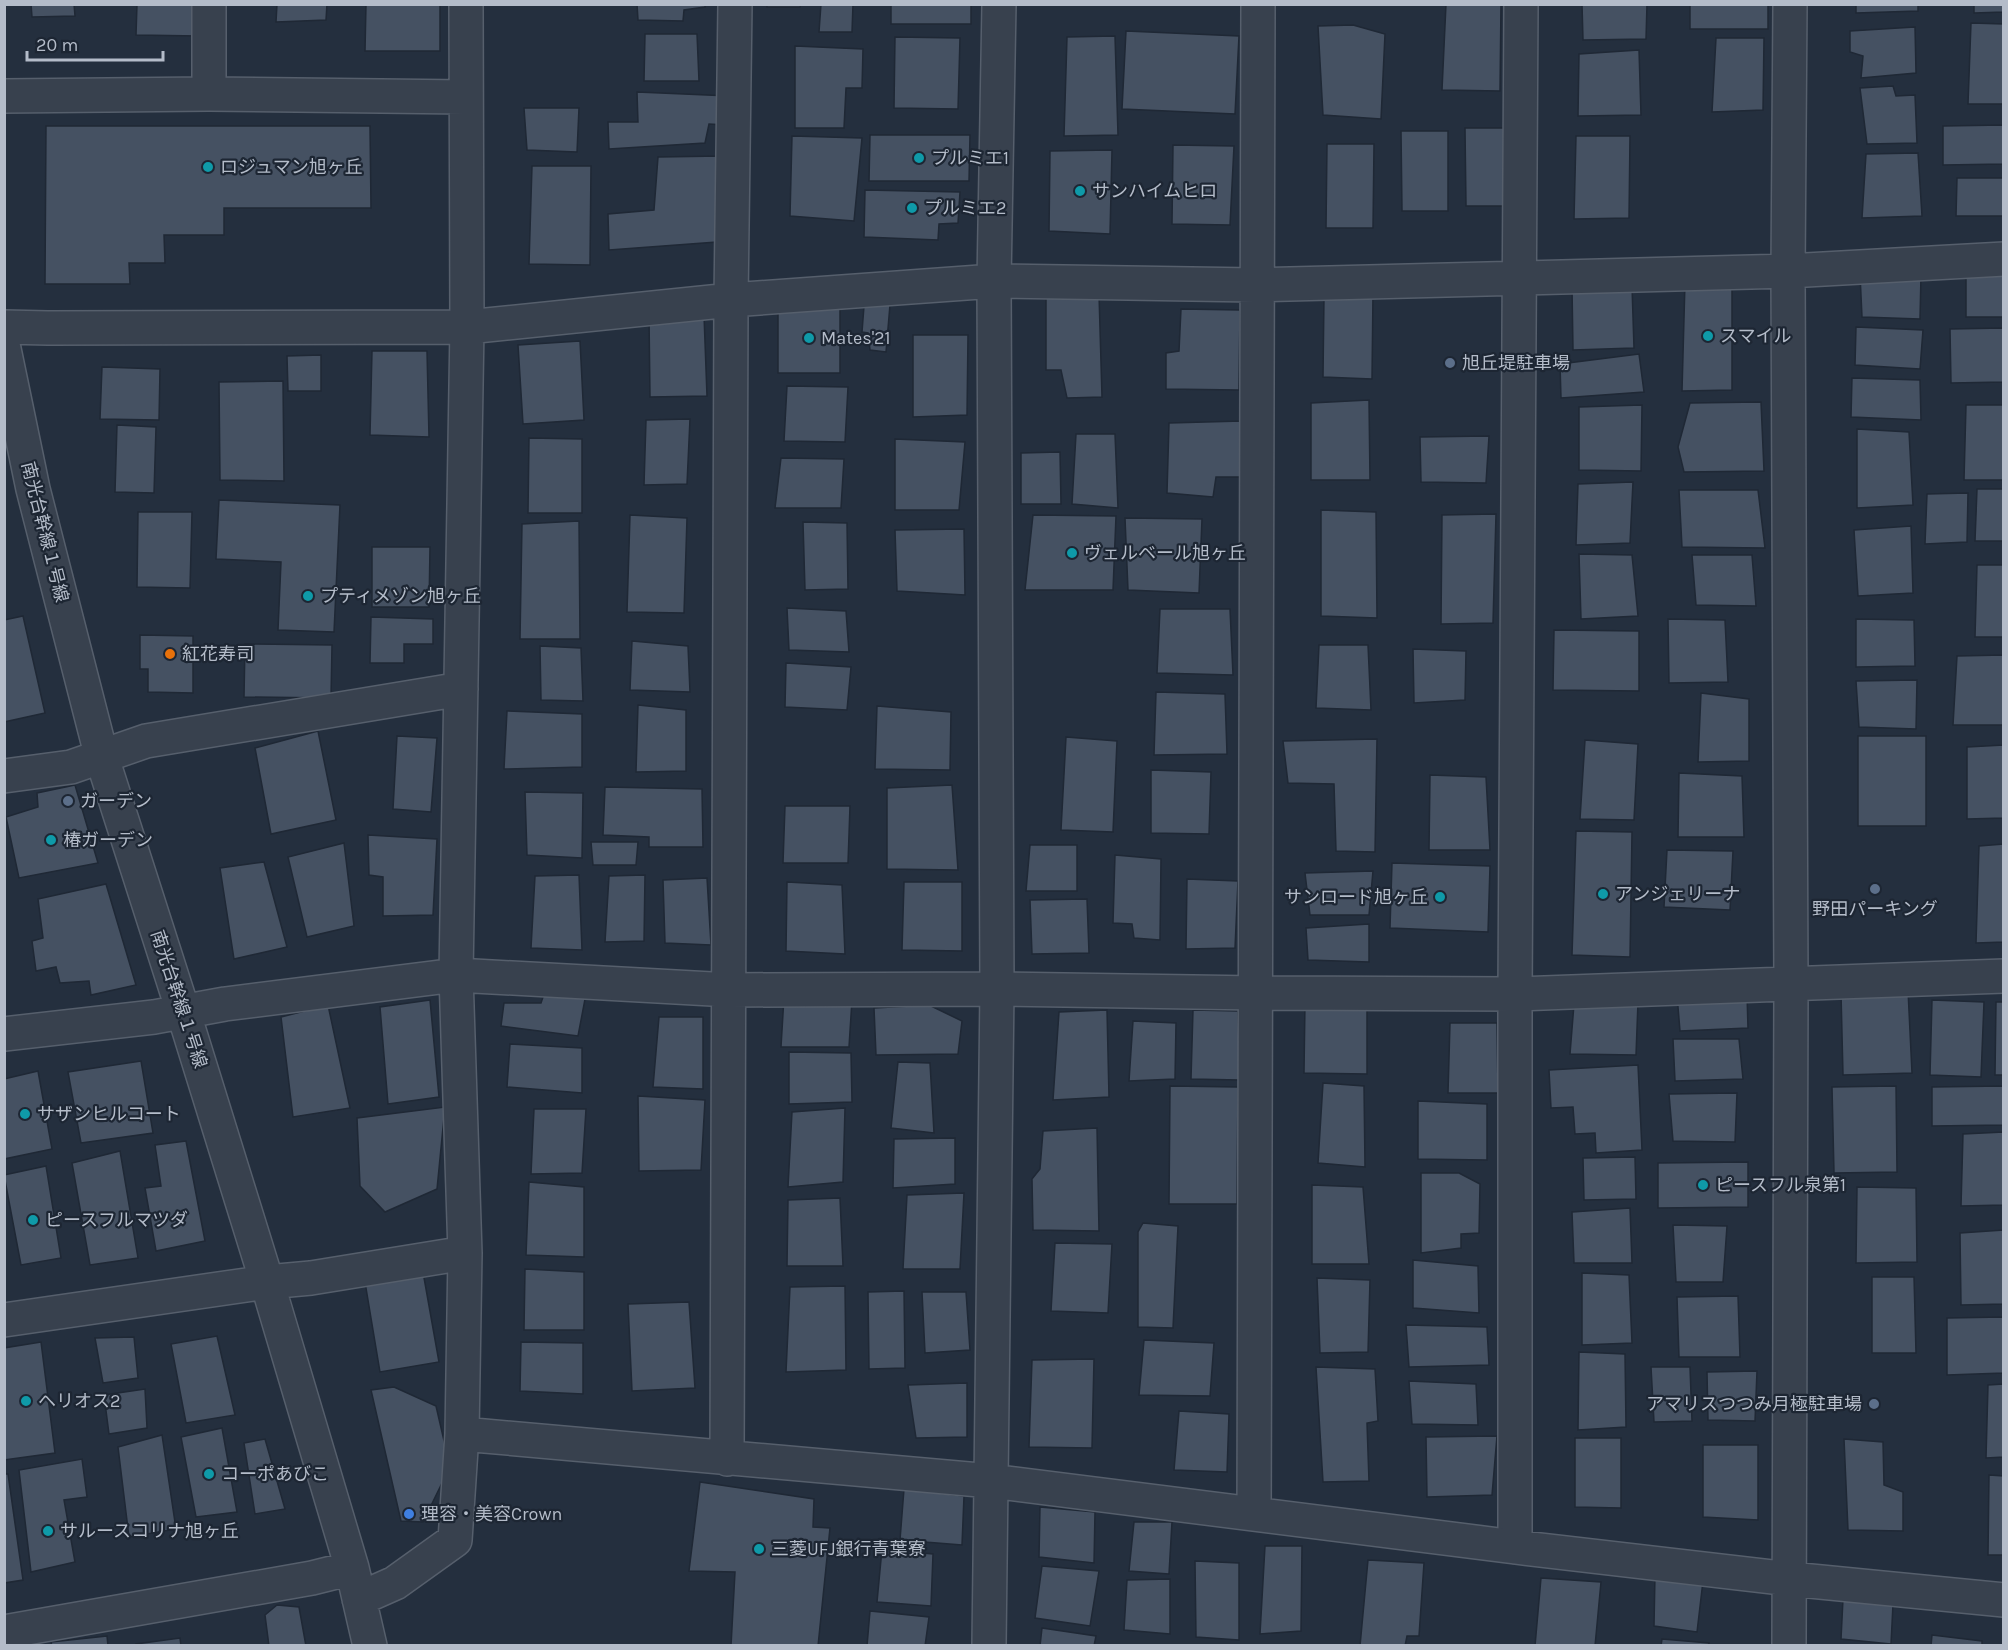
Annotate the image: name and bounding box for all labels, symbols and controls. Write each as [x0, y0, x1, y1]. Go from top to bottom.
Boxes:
scale bar [27, 24, 164, 62]
text: 20 m [36, 34, 78, 56]
place label: プルミエ1 [931, 147, 1009, 169]
marker: プルミエ1 [912, 151, 926, 165]
place label: ロジュマン旭ヶ丘 [220, 156, 363, 178]
marker: ロジュマン旭ヶ丘 [201, 160, 215, 174]
place label: サンハイムヒロ [1092, 180, 1217, 202]
marker: サンハイムヒロ [1073, 184, 1087, 198]
place label: プルミエ2 [924, 197, 1006, 219]
marker: プルミエ2 [905, 201, 919, 215]
place label: スマイル [1720, 325, 1791, 347]
place label: Mates'21 [821, 327, 890, 349]
marker: スマイル [1701, 329, 1715, 343]
marker: Mates'21 [802, 331, 816, 345]
place label: 旭丘堤駐車場 [1462, 352, 1570, 374]
marker: 旭丘堤駐車場 [1443, 356, 1457, 370]
street label: 南光台幹線１号線 [17, 459, 73, 605]
place label: ヴェルベール旭ヶ丘 [1084, 542, 1246, 564]
marker: ヴェルベール旭ヶ丘 [1065, 546, 1079, 560]
place label: プティメゾン旭ヶ丘 [320, 585, 481, 607]
marker: プティメゾン旭ヶ丘 [301, 589, 315, 603]
place label: 紅花寿司 [182, 643, 254, 665]
marker: 紅花寿司 [163, 647, 177, 661]
place label: ガーデン [80, 790, 152, 812]
marker: ガーデン [61, 794, 75, 808]
place label: 椿ガーデン [63, 829, 153, 851]
marker: 椿ガーデン [44, 833, 58, 847]
marker: 野田パーキング [1868, 882, 1882, 896]
place label: アンジェリーナ [1615, 883, 1740, 905]
place label: サンロード旭ヶ丘 [1284, 886, 1428, 908]
marker: アンジェリーナ [1596, 887, 1610, 901]
marker: サンロード旭ヶ丘 [1433, 890, 1447, 904]
place label: 野田パーキング [1812, 898, 1938, 920]
street label: 南光台幹線１号線 [146, 927, 212, 1071]
place label: サザンヒルコート [37, 1103, 181, 1125]
marker: サザンヒルコート [18, 1107, 32, 1121]
place label: ピースフル泉第1 [1715, 1174, 1846, 1196]
marker: ピースフル泉第1 [1696, 1178, 1710, 1192]
place label: ピースフルマツダ [45, 1209, 188, 1231]
marker: ピースフルマツダ [26, 1213, 40, 1227]
place label: ヘリオス2 [38, 1390, 120, 1412]
place label: アマリスつつみ月極駐車場 [1646, 1393, 1862, 1415]
marker: ヘリオス2 [19, 1394, 33, 1408]
marker: アマリスつつみ月極駐車場 [1867, 1397, 1881, 1411]
place label: コーポあびこ [221, 1463, 329, 1485]
marker: コーポあびこ [202, 1467, 216, 1481]
place label: 理容・美容Crown [421, 1503, 562, 1525]
marker: 理容・美容Crown [402, 1507, 416, 1521]
place label: サルースコリナ旭ヶ丘 [60, 1520, 239, 1542]
marker: サルースコリナ旭ヶ丘 [41, 1524, 55, 1538]
place label: 三菱UFJ銀行青葉寮 [771, 1538, 925, 1560]
marker: 三菱UFJ銀行青葉寮 [752, 1542, 766, 1556]

